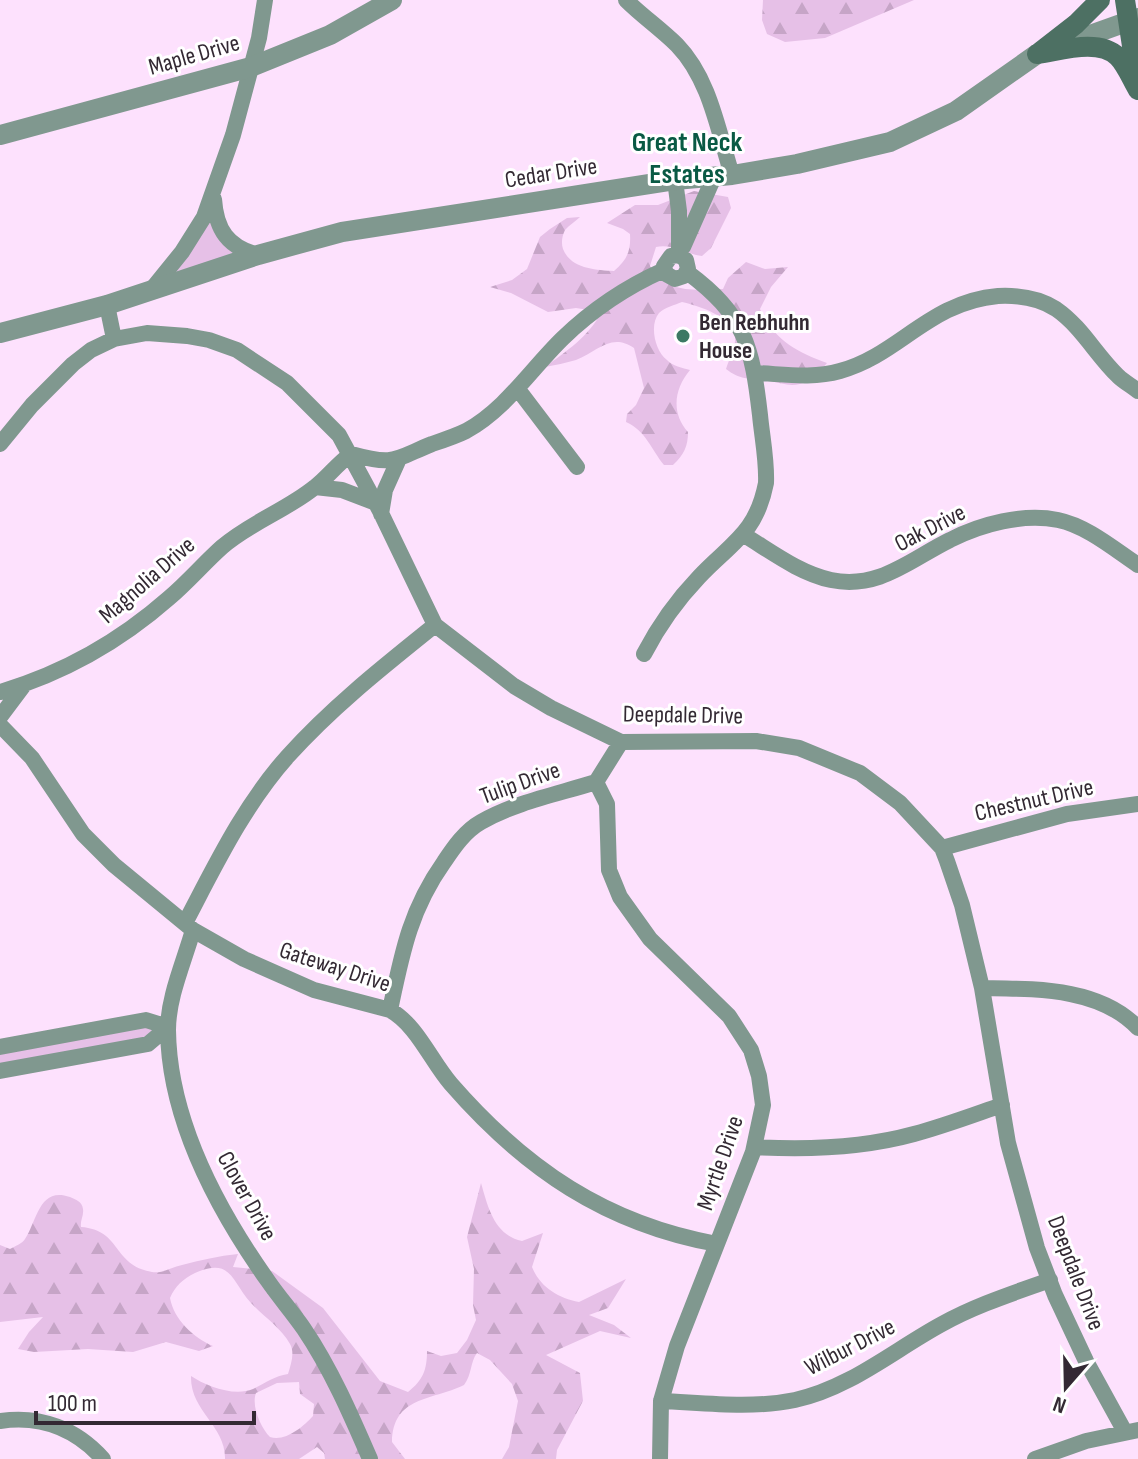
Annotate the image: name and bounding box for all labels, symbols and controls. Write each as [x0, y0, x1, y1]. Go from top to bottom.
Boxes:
street label: Maple Drive [145, 28, 243, 82]
district label: Great Neck Estates [632, 126, 742, 191]
street label: Cedar Drive [503, 151, 599, 195]
place label: Ben Rebhuhn House [699, 308, 810, 365]
marker: Ben Rebhuhn House [674, 327, 692, 345]
street label: Oak Drive [890, 498, 970, 558]
street label: Magnolia Drive [93, 530, 201, 630]
street label: Deepdale Drive [623, 699, 743, 731]
street label: Tulip Drive [476, 755, 564, 811]
street label: Chestnut Drive [972, 772, 1096, 828]
street label: Gateway Drive [276, 935, 394, 999]
street label: Myrtle Drive [690, 1112, 750, 1214]
street label: Clover Drive [211, 1146, 283, 1246]
street label: Deepdale Drive [1041, 1212, 1111, 1334]
street label: Wilbur Drive [800, 1312, 900, 1382]
north arrow [1026, 1347, 1106, 1427]
scale bar [36, 1375, 254, 1425]
text: 100 m [48, 1389, 97, 1418]
text: N [1050, 1390, 1070, 1419]

